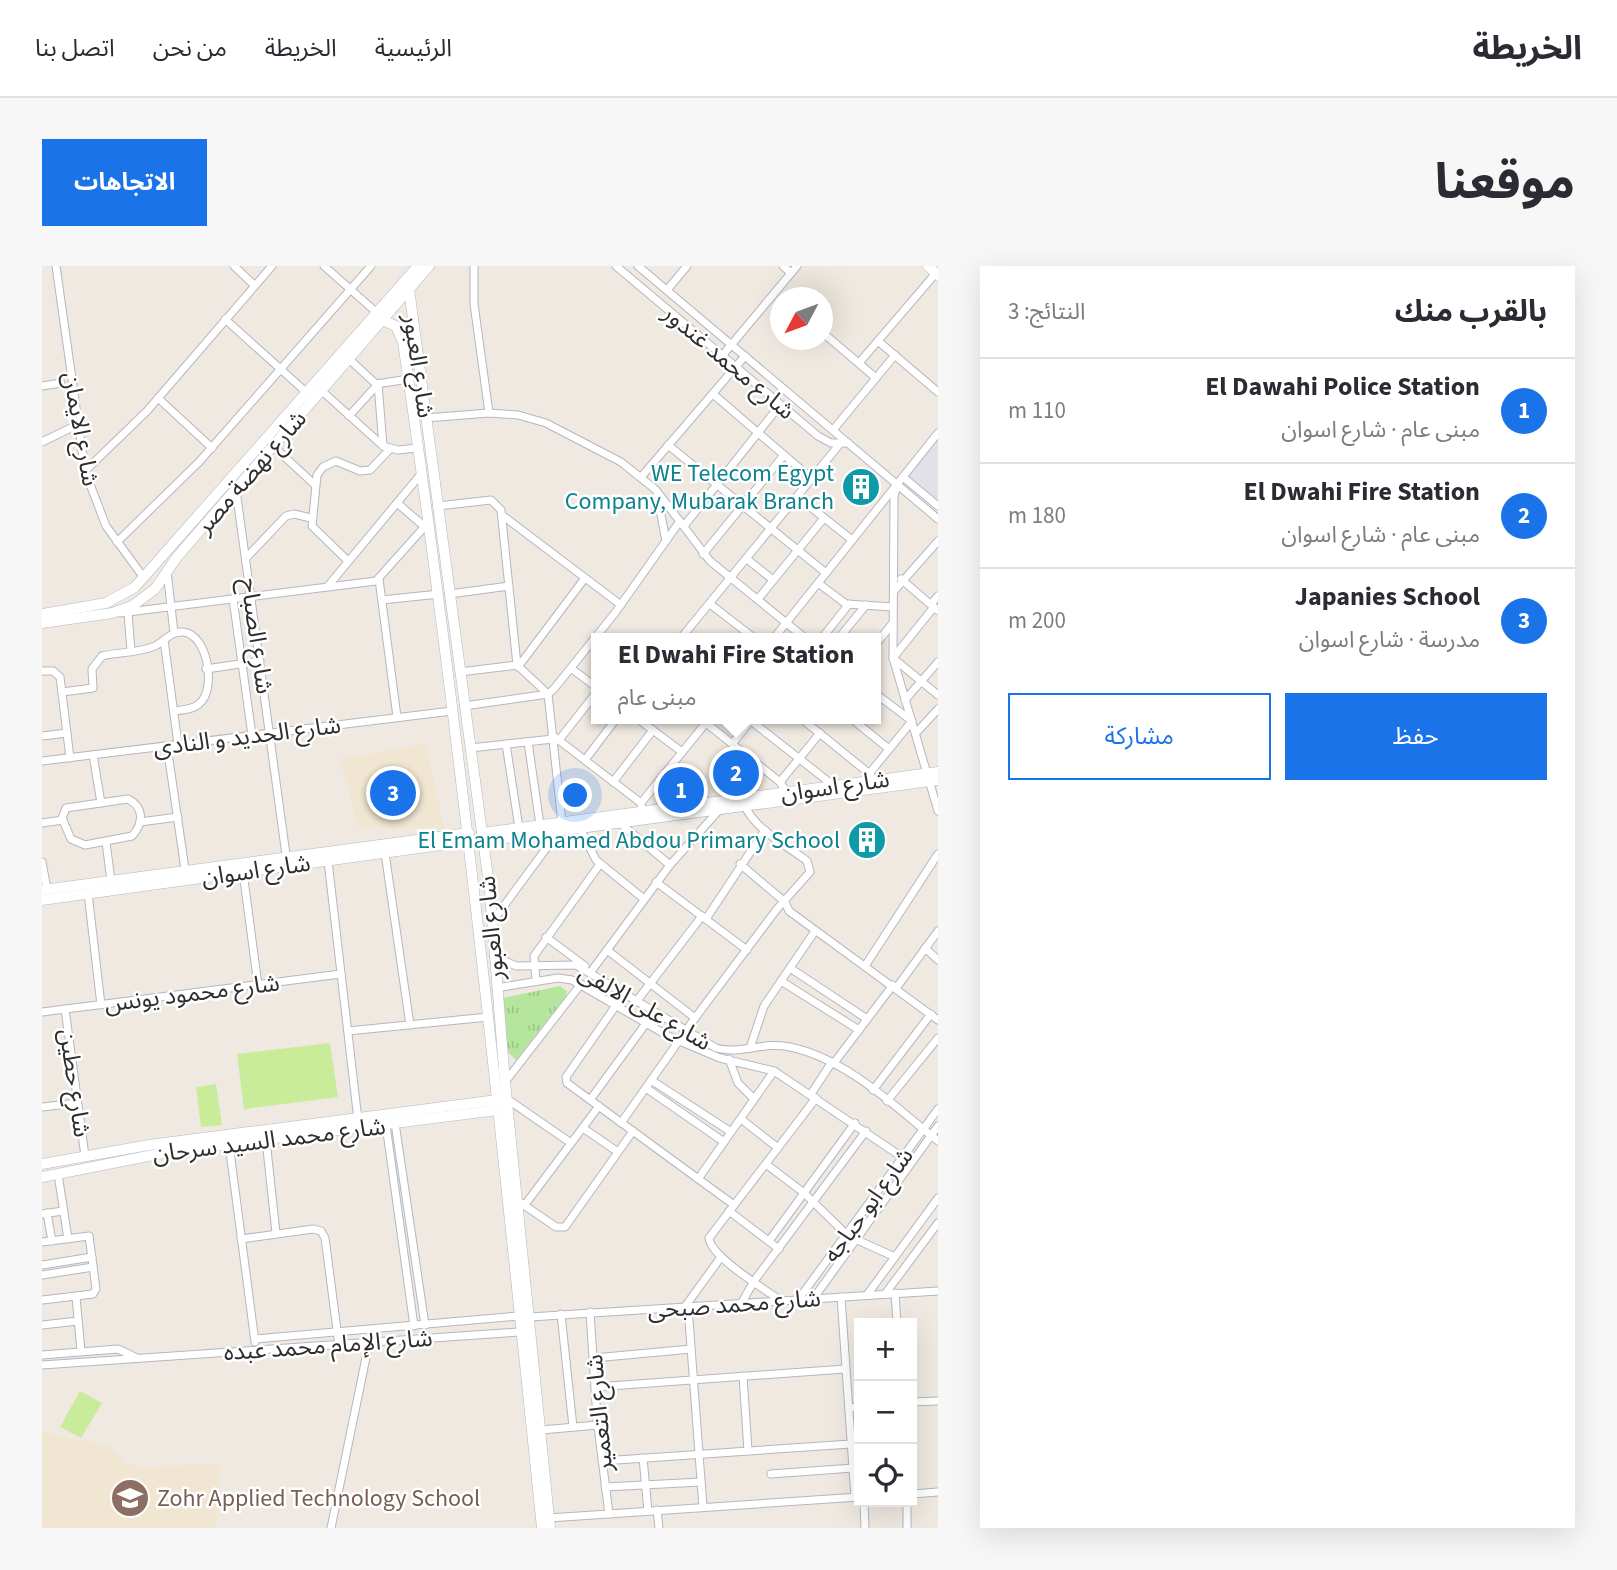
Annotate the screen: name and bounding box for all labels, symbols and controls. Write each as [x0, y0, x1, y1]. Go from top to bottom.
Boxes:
text: الخريطة [1472, 25, 1582, 72]
text: اتصل بنا [35, 31, 115, 66]
text: من نحن [153, 31, 227, 66]
text: الخريطة [265, 31, 337, 66]
text: الرئيسية [375, 31, 452, 66]
button: الاتجاهات [42, 139, 207, 226]
text: موقعنا [1435, 148, 1575, 218]
north arrow [770, 287, 833, 350]
text: بالقرب منك [1395, 290, 1547, 333]
text: النتائج: 3 [1008, 295, 1086, 328]
street label: شارع محمد غندور [654, 296, 803, 428]
street label: شارع العبور [394, 311, 443, 420]
text: El Dawahi Police Station [1205, 368, 1480, 405]
street label: شارع الايمان [53, 369, 108, 489]
text: 110 m [1008, 394, 1066, 427]
text: 1 [1518, 394, 1530, 427]
street label: شارع نهضة مصر [187, 403, 315, 543]
text: مبنى عام · شارع اسوان [1281, 413, 1480, 446]
place label: WE Telecom Egypt Company, Mubarak Branch [565, 456, 834, 519]
building icon: WE Telecom Egypt Company, Mubarak Branch [840, 466, 882, 508]
text: El Dwahi Fire Station [1243, 473, 1480, 510]
text: 180 m [1008, 499, 1066, 532]
text: 2 [1518, 499, 1530, 532]
text: مبنى عام · شارع اسوان [1281, 518, 1480, 551]
street label: شارع الصباح [231, 576, 282, 696]
text: Japanies School [1295, 578, 1480, 615]
text: 200 m [1008, 604, 1066, 637]
text: 3 [1518, 604, 1530, 637]
text: مدرسة · شارع اسوان [1299, 623, 1480, 656]
popup [591, 633, 881, 724]
text: El Dwahi Fire Station [618, 636, 854, 673]
text: مبنى عام [618, 681, 696, 714]
button: مشاركة [1008, 693, 1271, 780]
button: حفظ [1285, 693, 1547, 780]
street label: شارع الحديد و النادى [151, 708, 343, 765]
pin: 2 [713, 747, 759, 799]
street label: شارع اسوان [778, 762, 892, 811]
pin: 1 [658, 764, 704, 816]
pin: 3 [370, 767, 416, 819]
your location [558, 778, 592, 812]
building icon: El Emam Mohamed Abdou Primary School [846, 819, 888, 861]
place label: El Emam Mohamed Abdou Primary School [417, 823, 840, 858]
street label: شارع اسوان [199, 846, 313, 895]
street label: شارع العبور [470, 874, 514, 982]
street label: شارع على الالفى [572, 955, 718, 1060]
street label: شارع محمود يونس [102, 965, 282, 1022]
street label: شارع حطين [50, 1027, 99, 1140]
street label: شارع محمد السيد سرحان [150, 1109, 388, 1172]
street label: شارع ابو حباجه [815, 1140, 922, 1270]
street label: شارع محمد صبحى [646, 1281, 822, 1328]
map controls [854, 1318, 917, 1507]
button: + [854, 1318, 917, 1381]
street label: شارع الإمام محمد عبده [222, 1321, 434, 1370]
street label: شارع التعمير [577, 1353, 622, 1474]
button: − [854, 1381, 917, 1444]
button: locate [854, 1444, 917, 1507]
school or university icon: Zohr Applied Technology School [109, 1477, 151, 1519]
place label: Zohr Applied Technology School [157, 1481, 480, 1516]

